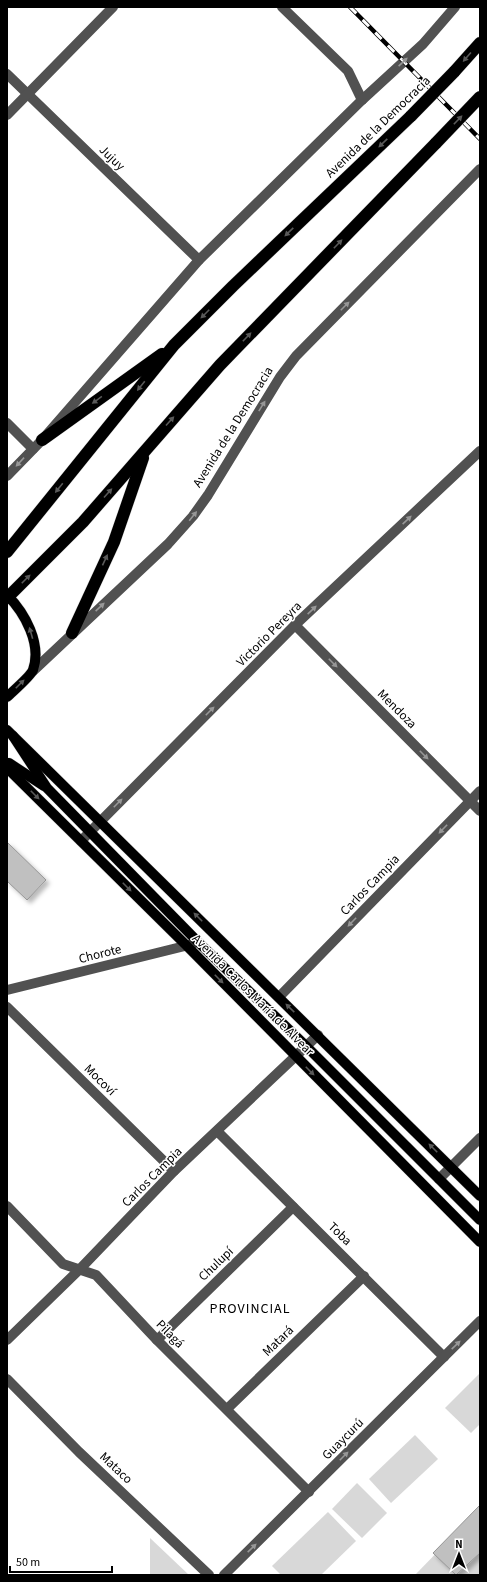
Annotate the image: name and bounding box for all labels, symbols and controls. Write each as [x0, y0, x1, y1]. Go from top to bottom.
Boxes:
one-way arrow [463, 52, 472, 63]
one-way arrow [399, 58, 408, 67]
street label: Avenida de la Democracia [322, 72, 434, 182]
one-way arrow [453, 115, 463, 125]
one-way arrow [378, 138, 388, 147]
street label: Jujuy [95, 141, 129, 175]
one-way arrow [284, 228, 294, 237]
one-way arrow [333, 239, 343, 249]
one-way arrow [340, 301, 350, 311]
one-way arrow [201, 309, 210, 318]
one-way arrow [242, 332, 252, 342]
street label: Avenida de la Democracia [188, 363, 278, 491]
one-way arrow [136, 381, 145, 392]
one-way arrow [92, 396, 102, 404]
one-way arrow [259, 400, 266, 412]
one-way arrow [165, 416, 174, 426]
one-way arrow [15, 457, 25, 467]
one-way arrow [55, 482, 64, 493]
one-way arrow [104, 488, 113, 498]
one-way arrow [188, 510, 197, 521]
one-way arrow [402, 516, 412, 525]
one-way arrow [102, 554, 108, 565]
one-way arrow [21, 574, 31, 584]
street label: Victorio Pereyra [232, 597, 306, 671]
one-way arrow [95, 602, 105, 612]
one-way arrow [307, 605, 317, 614]
one-way arrow [27, 627, 33, 639]
one-way arrow [328, 658, 338, 668]
one-way arrow [15, 679, 25, 689]
street label: Mendoza [373, 685, 421, 733]
one-way arrow [205, 706, 215, 716]
one-way arrow [419, 750, 429, 760]
one-way arrow [30, 790, 40, 800]
one-way arrow [113, 798, 123, 808]
one-way arrow [438, 824, 448, 834]
street label: Carlos Campia [336, 850, 404, 920]
one-way arrow [122, 882, 132, 892]
one-way arrow [193, 912, 203, 922]
one-way arrow [347, 917, 357, 927]
street label: Avenida Carlos María de Alvear [188, 930, 318, 1060]
street label: Chorote [77, 940, 123, 968]
one-way arrow [214, 974, 224, 984]
one-way arrow [285, 1003, 295, 1013]
street label: Mocoví [80, 1060, 121, 1100]
one-way arrow [305, 1066, 315, 1076]
street label: Carlos Campia [118, 1143, 186, 1211]
one-way arrow [428, 1143, 438, 1153]
street label: Toba [324, 1218, 356, 1250]
street label: Chulupí [195, 1242, 238, 1285]
district label: PROVINCIAL [209, 1299, 291, 1319]
street label: Pilagá [152, 1316, 188, 1352]
street label: Matará [258, 1322, 298, 1360]
one-way arrow [451, 1340, 461, 1350]
street label: Guaycurú [318, 1414, 368, 1464]
street label: Mataco [96, 1448, 136, 1488]
one-way arrow [339, 1451, 349, 1461]
north arrow [439, 1534, 479, 1574]
text: N [455, 1537, 463, 1552]
one-way arrow [247, 1543, 257, 1553]
scale bar [10, 1548, 112, 1574]
text: 50 m [16, 1554, 40, 1571]

